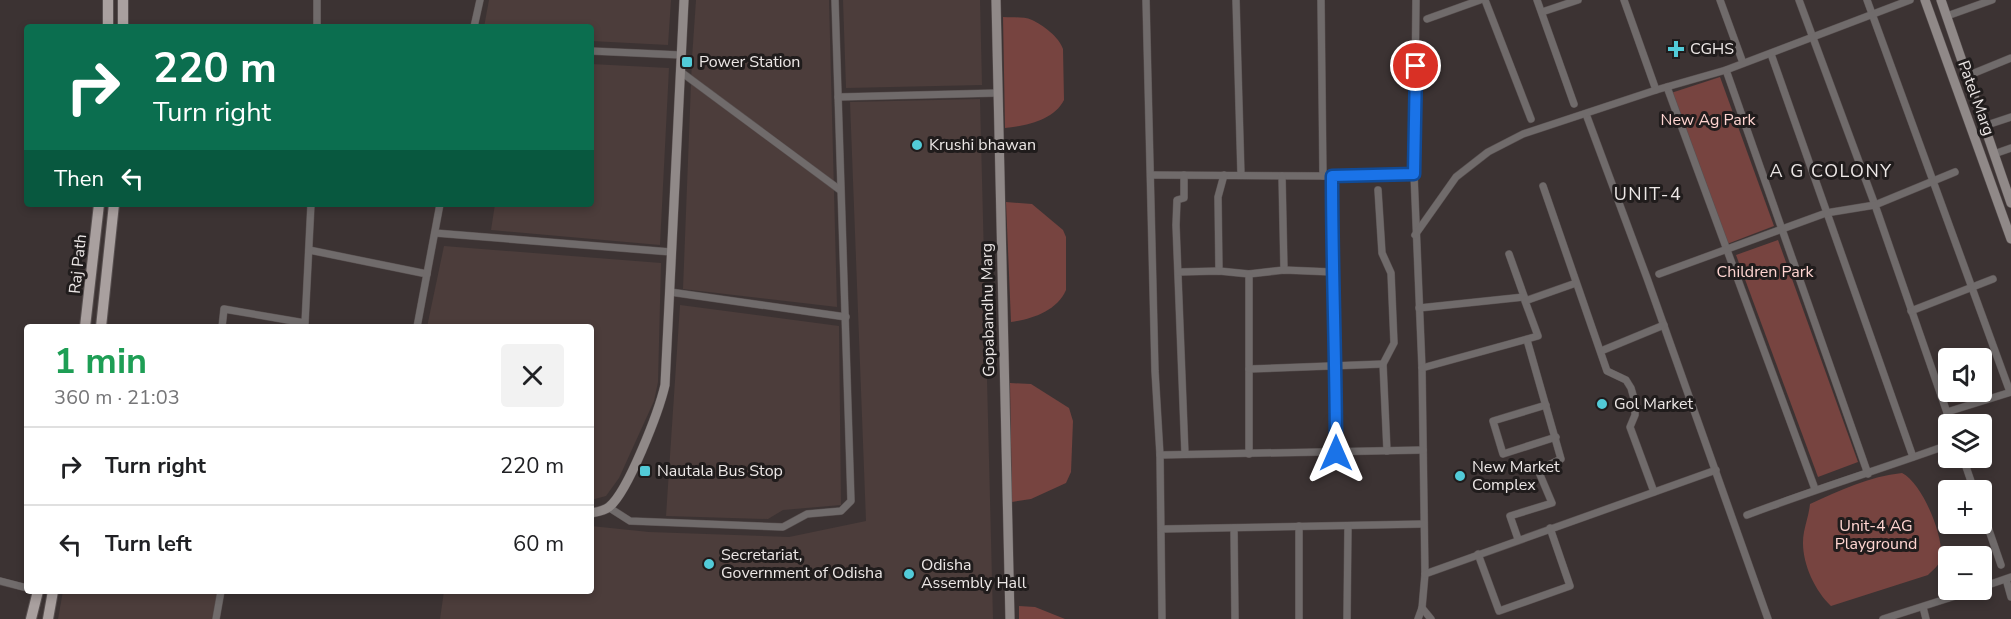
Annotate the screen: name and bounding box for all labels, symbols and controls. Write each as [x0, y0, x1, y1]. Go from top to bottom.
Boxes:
place label: CGHS [1690, 38, 1734, 60]
text: 220 m [153, 40, 277, 97]
pin [1390, 40, 1441, 91]
marker: CGHS [1667, 40, 1685, 58]
icon: right [54, 48, 132, 126]
icon: arrive [1399, 49, 1432, 82]
place label: Power Station [699, 51, 800, 73]
marker: Power Station [680, 55, 694, 69]
street label: Patel Marg [1952, 57, 2000, 139]
text: Turn right [153, 94, 271, 131]
park label: New Ag Park [1661, 109, 1756, 131]
place label: Krushi bhawan [929, 134, 1036, 156]
marker: Krushi bhawan [910, 138, 924, 152]
district label: A G COLONY [1770, 159, 1892, 183]
icon: left [116, 162, 149, 195]
text: Then [54, 164, 104, 194]
district label: UNIT-4 [1614, 182, 1682, 206]
street label: Raj Path [64, 233, 92, 295]
street label: Gopabandhu Marg [976, 243, 1000, 377]
park label: Children Park [1717, 261, 1814, 283]
text: 1 min [54, 337, 147, 386]
button: close [501, 344, 564, 407]
map controls [1938, 348, 1992, 600]
button: sound [1938, 348, 1992, 402]
text: 360 m · 21:03 [54, 384, 180, 411]
place label: Gol Market [1614, 393, 1694, 415]
marker: Gol Market [1595, 397, 1609, 411]
button: layers [1938, 414, 1992, 468]
position arrow [1304, 421, 1368, 485]
icon: right [54, 450, 87, 483]
text: Turn right [105, 451, 206, 481]
text: 220 m [500, 451, 564, 481]
place label: New Market Complex [1472, 456, 1560, 496]
place label: Nautala Bus Stop [657, 460, 783, 482]
marker: Nautala Bus Stop [638, 464, 652, 478]
marker: New Market Complex [1453, 469, 1467, 483]
button: + [1938, 480, 1992, 534]
park label: Unit-4 AG Playground [1835, 515, 1917, 555]
icon: left [54, 528, 87, 561]
text: Turn left [105, 529, 192, 559]
text: 60 m [513, 529, 564, 559]
place label: Secretariat, Government of Odisha [721, 544, 883, 584]
button: − [1938, 546, 1992, 600]
place label: Odisha Assembly Hall [921, 554, 1027, 594]
marker: Secretariat, Government of Odisha [702, 557, 716, 571]
marker: Odisha Assembly Hall [902, 567, 916, 581]

